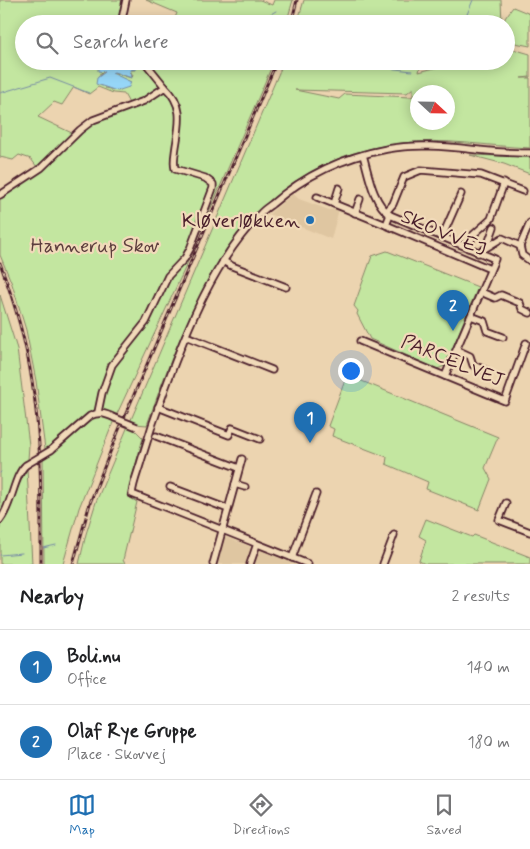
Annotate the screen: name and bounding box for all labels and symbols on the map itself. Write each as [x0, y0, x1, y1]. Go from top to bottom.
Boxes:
north arrow [410, 85, 455, 130]
street label: SKOVVEJ [397, 203, 490, 263]
place label: Kløverløkken [182, 208, 300, 235]
marker: Kløverløkken [304, 214, 316, 226]
park label: Hannerup Skov [31, 233, 160, 260]
pin: 2 [437, 290, 469, 331]
street label: PARCELVEJ [397, 328, 508, 394]
your location [338, 358, 364, 384]
pin: 1 [294, 402, 326, 443]

